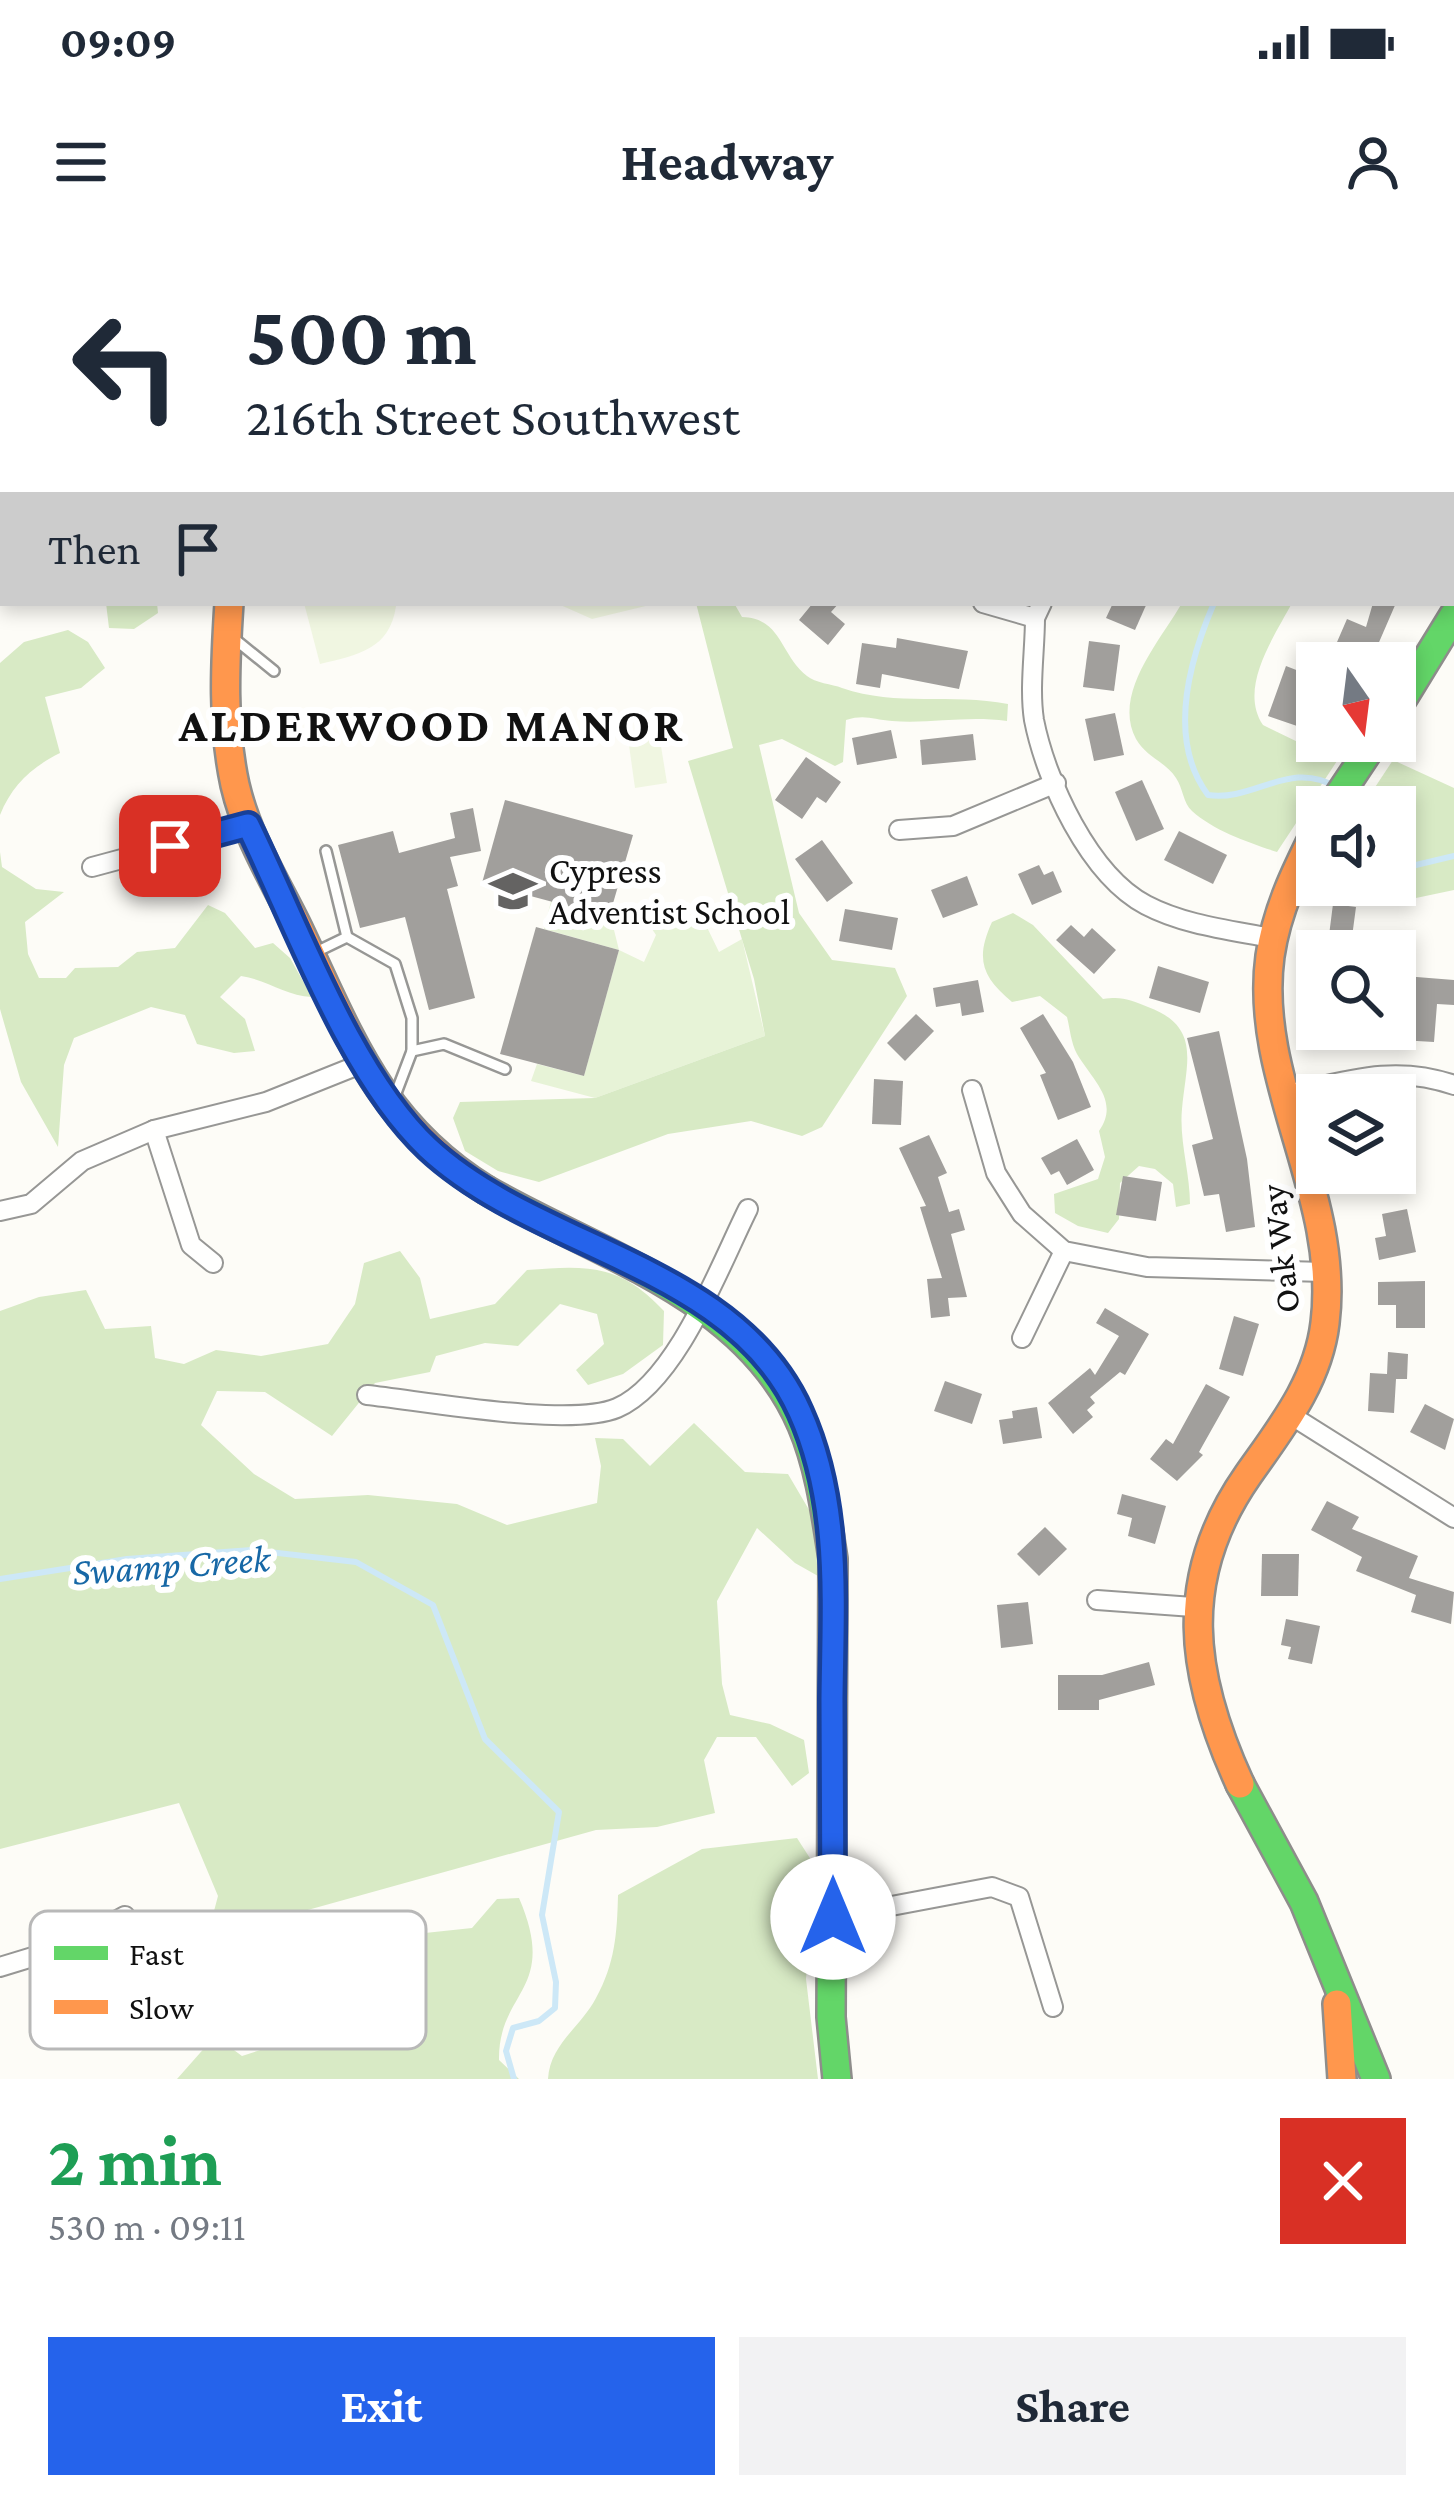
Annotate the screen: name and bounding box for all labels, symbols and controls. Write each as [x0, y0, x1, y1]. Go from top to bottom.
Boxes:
text: 09:09 [60, 17, 176, 67]
icon: menu [48, 129, 114, 195]
icon: person [1340, 129, 1406, 195]
text: Headway [621, 132, 833, 192]
icon: left [48, 288, 204, 444]
text: 500 m [246, 289, 477, 382]
text: 216th Street Southwest [246, 387, 740, 447]
icon: arrive [165, 516, 231, 582]
text: Then [48, 524, 141, 574]
north arrow [1296, 642, 1416, 762]
map controls [1296, 642, 1416, 1194]
district label: ALDERWOOD MANOR [178, 698, 685, 751]
button: sound [1296, 786, 1416, 906]
pin [119, 795, 221, 897]
icon: arrive [137, 813, 203, 879]
place label: Cypress Adventist School [549, 851, 790, 932]
school or university icon: Cypress Adventist School [488, 866, 538, 916]
button: search [1296, 930, 1416, 1050]
button: layers [1296, 1074, 1416, 1194]
street label: Oak Way [1252, 1182, 1308, 1315]
water label: Swamp Creek [71, 1536, 273, 1594]
position arrow [770, 1854, 896, 1980]
legend [30, 1911, 426, 2049]
text: Fast [129, 1935, 185, 1972]
text: Slow [129, 1989, 194, 2026]
button: close [1280, 2118, 1406, 2244]
text: 2 min [48, 2120, 222, 2200]
text: 530 m · 09:11 [48, 2205, 246, 2248]
button: Exit [48, 2337, 715, 2475]
button: Share [739, 2337, 1406, 2475]

